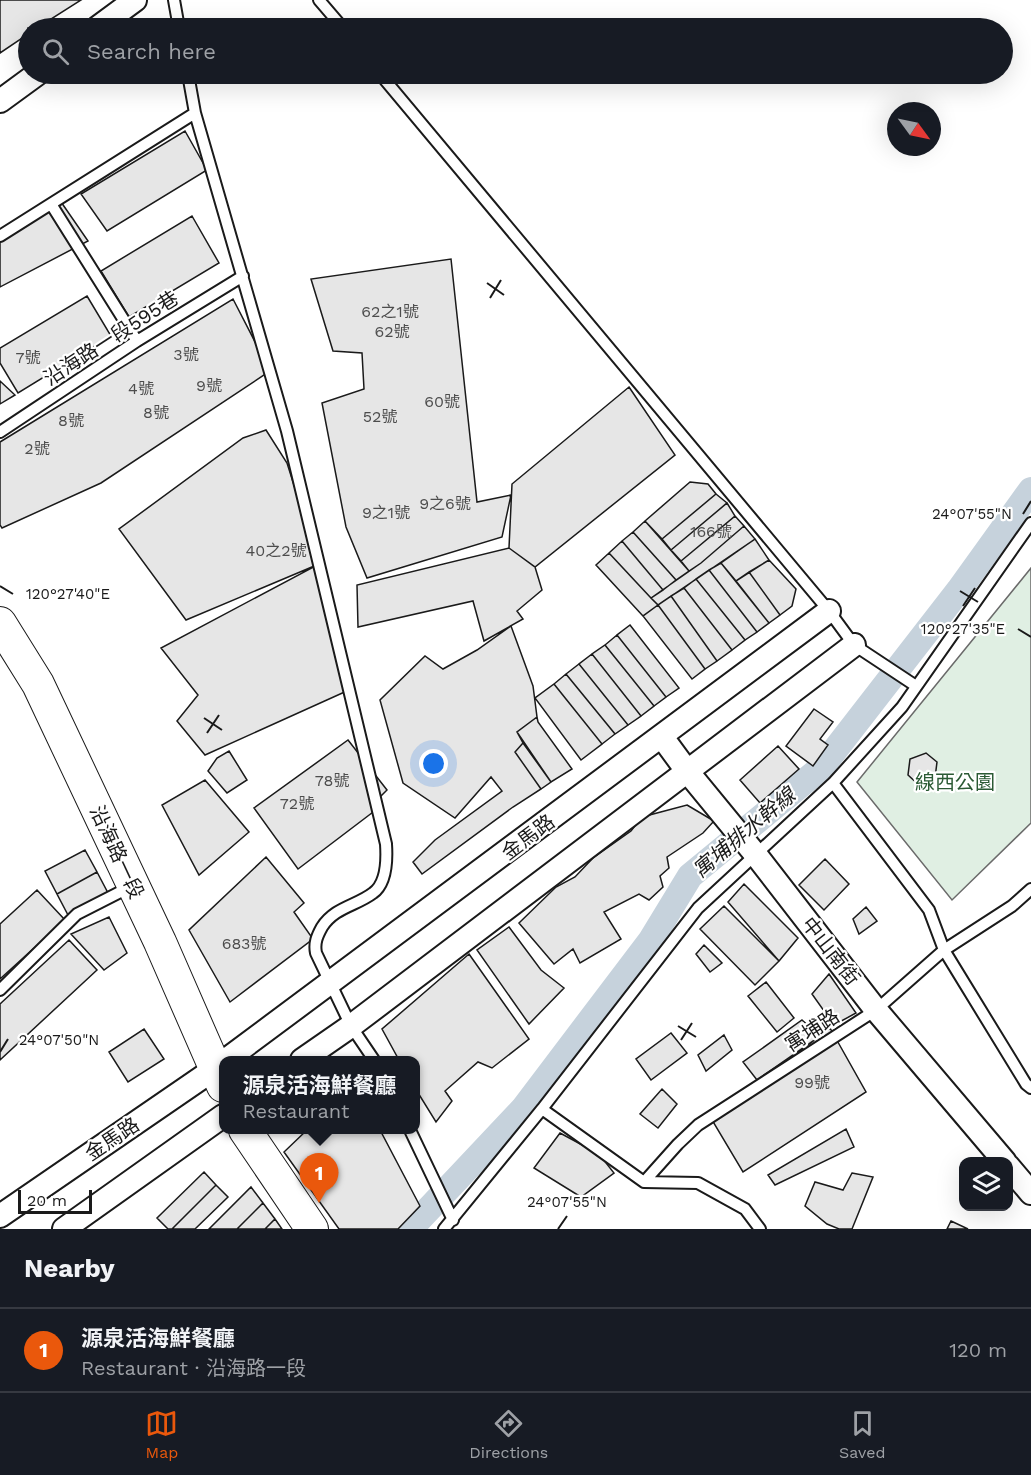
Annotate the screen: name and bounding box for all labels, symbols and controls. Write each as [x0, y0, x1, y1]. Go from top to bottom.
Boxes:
search box [18, 18, 1013, 84]
icon: search [39, 35, 72, 68]
text: Search here [87, 39, 216, 64]
north arrow [887, 102, 941, 156]
street label: 沿海路一段595巷 [39, 286, 183, 390]
house number: 62之1號 [361, 302, 419, 321]
house number: 62號 [374, 322, 410, 341]
house number: 3號 [173, 345, 199, 364]
house number: 7號 [16, 348, 40, 367]
house number: 9號 [196, 376, 222, 395]
house number: 4號 [128, 379, 154, 398]
house number: 60號 [424, 392, 460, 411]
house number: 8號 [143, 403, 169, 422]
house number: 52號 [363, 407, 397, 426]
house number: 8號 [58, 411, 84, 430]
house number: 2號 [24, 439, 50, 458]
house number: 9之6號 [419, 494, 471, 513]
house number: 9之1號 [362, 503, 410, 522]
text: 24°07'55"N [932, 505, 1012, 523]
house number: 166號 [690, 522, 732, 541]
house number: 40之2號 [245, 541, 307, 560]
text: 120°27'40"E [26, 585, 110, 603]
text: 120°27'35"E [921, 620, 1005, 638]
your location [419, 749, 448, 778]
park label: 線西公園 [915, 770, 995, 794]
house number: 78號 [315, 771, 349, 790]
water label: 寓埔排水幹線 [687, 781, 802, 883]
house number: 72號 [280, 794, 314, 813]
street label: 沿海路一段 [85, 802, 149, 902]
street label: 金馬路 [497, 809, 559, 865]
street label: 中山南街 [797, 912, 865, 990]
house number: 683號 [222, 934, 266, 953]
street label: 寓埔路 [780, 1004, 844, 1056]
text: 24°07'50"N [19, 1031, 99, 1049]
popup [219, 1056, 420, 1134]
text: 源泉活海鮮餐廳 [242, 1073, 397, 1098]
house number: 99號 [794, 1073, 830, 1092]
text: Restaurant [242, 1099, 349, 1123]
street label: 金馬路 [80, 1112, 144, 1166]
pin: 1 [300, 1154, 338, 1203]
map controls [959, 1157, 1013, 1211]
button: layers [959, 1157, 1013, 1211]
scale bar [18, 1187, 92, 1214]
text: 20 m [27, 1191, 67, 1210]
text: 24°07'55"N [527, 1193, 607, 1211]
text: Nearby [24, 1253, 115, 1283]
text: 源泉活海鮮餐廳 [81, 1326, 235, 1351]
text: 1 [39, 1338, 48, 1362]
text: 120 m [949, 1338, 1007, 1362]
text: Restaurant · 沿海路一段 [81, 1356, 306, 1380]
tab: Map [145, 1407, 178, 1462]
tab: Directions [469, 1407, 548, 1462]
tab: Saved [839, 1407, 886, 1462]

